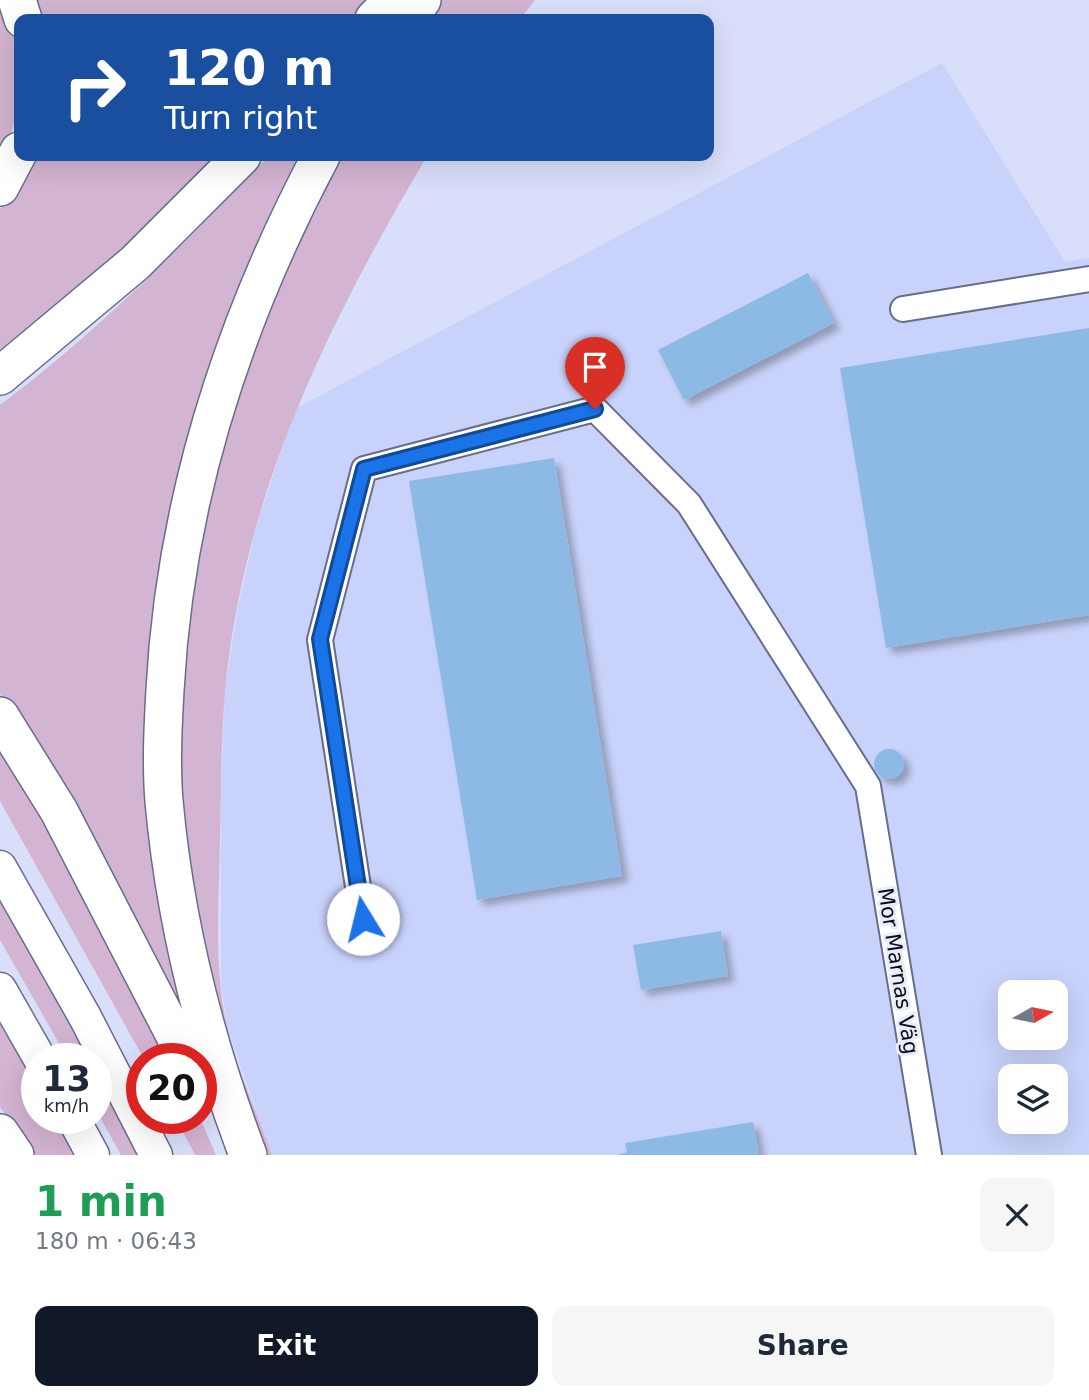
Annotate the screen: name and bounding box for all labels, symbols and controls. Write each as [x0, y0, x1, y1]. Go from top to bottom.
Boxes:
text: 120 m [164, 40, 334, 97]
icon: right [49, 42, 140, 133]
text: Turn right [164, 99, 317, 137]
pin [565, 337, 625, 409]
icon: arrive [576, 348, 614, 386]
position arrow [326, 882, 400, 956]
street label: Mor Marnas Väg [873, 886, 923, 1056]
north arrow [998, 980, 1068, 1050]
map controls [998, 980, 1068, 1134]
speed limit sign: 20 [126, 1043, 217, 1134]
text: 13 [42, 1059, 91, 1099]
button: layers [998, 1064, 1068, 1134]
text: km/h [44, 1095, 89, 1116]
text: 1 min [35, 1177, 167, 1226]
button: close [980, 1178, 1054, 1252]
text: 180 m · 06:43 [35, 1228, 197, 1254]
button: Exit [35, 1306, 538, 1386]
button: Share [552, 1306, 1054, 1386]

